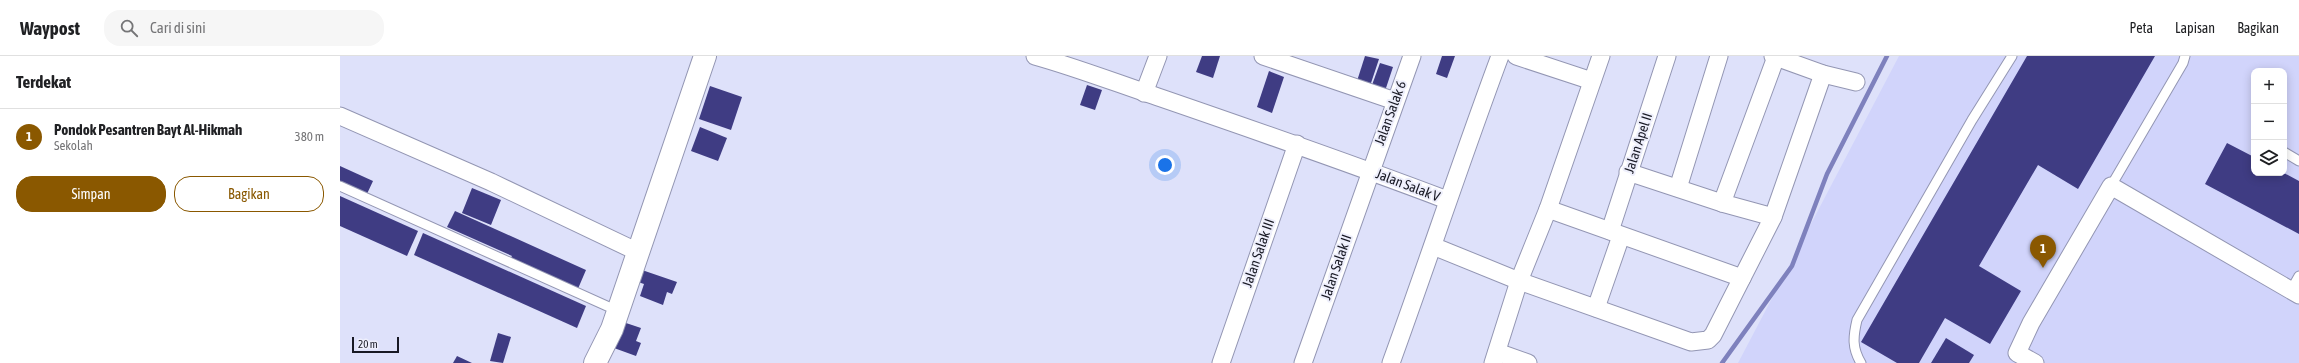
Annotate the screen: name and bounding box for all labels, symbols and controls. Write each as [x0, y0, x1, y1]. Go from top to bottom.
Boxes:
search box [104, 10, 384, 46]
text: Waypost [20, 17, 80, 39]
icon: search [118, 17, 140, 39]
text: Cari di sini [150, 19, 206, 36]
text: Peta [2129, 20, 2153, 36]
text: Lapisan [2175, 20, 2215, 36]
text: Bagikan [2237, 20, 2279, 36]
map controls [2251, 68, 2287, 176]
button: + [2251, 68, 2287, 104]
text: Terdekat [16, 72, 71, 92]
street label: Jalan Salak 6 [1371, 78, 1409, 147]
button: − [2251, 104, 2287, 140]
street label: Jalan Apel II [1621, 111, 1655, 175]
text: Pondok Pesantren Bayt Al-Hikmah [54, 121, 242, 138]
text: 1 [26, 129, 32, 144]
text: 380 m [295, 129, 324, 144]
text: Sekolah [54, 138, 93, 153]
button: layers [2251, 140, 2287, 176]
your location [1155, 155, 1175, 175]
street label: Jalan Salak V [1374, 165, 1442, 205]
button: Simpan [16, 176, 166, 212]
button: Bagikan [174, 176, 324, 212]
street label: Jalan Salak III [1239, 217, 1277, 289]
street label: Jalan Salak II [1317, 232, 1355, 302]
pin: 1 [2030, 235, 2056, 268]
scale bar [352, 335, 399, 354]
text: 20 m [358, 338, 378, 350]

